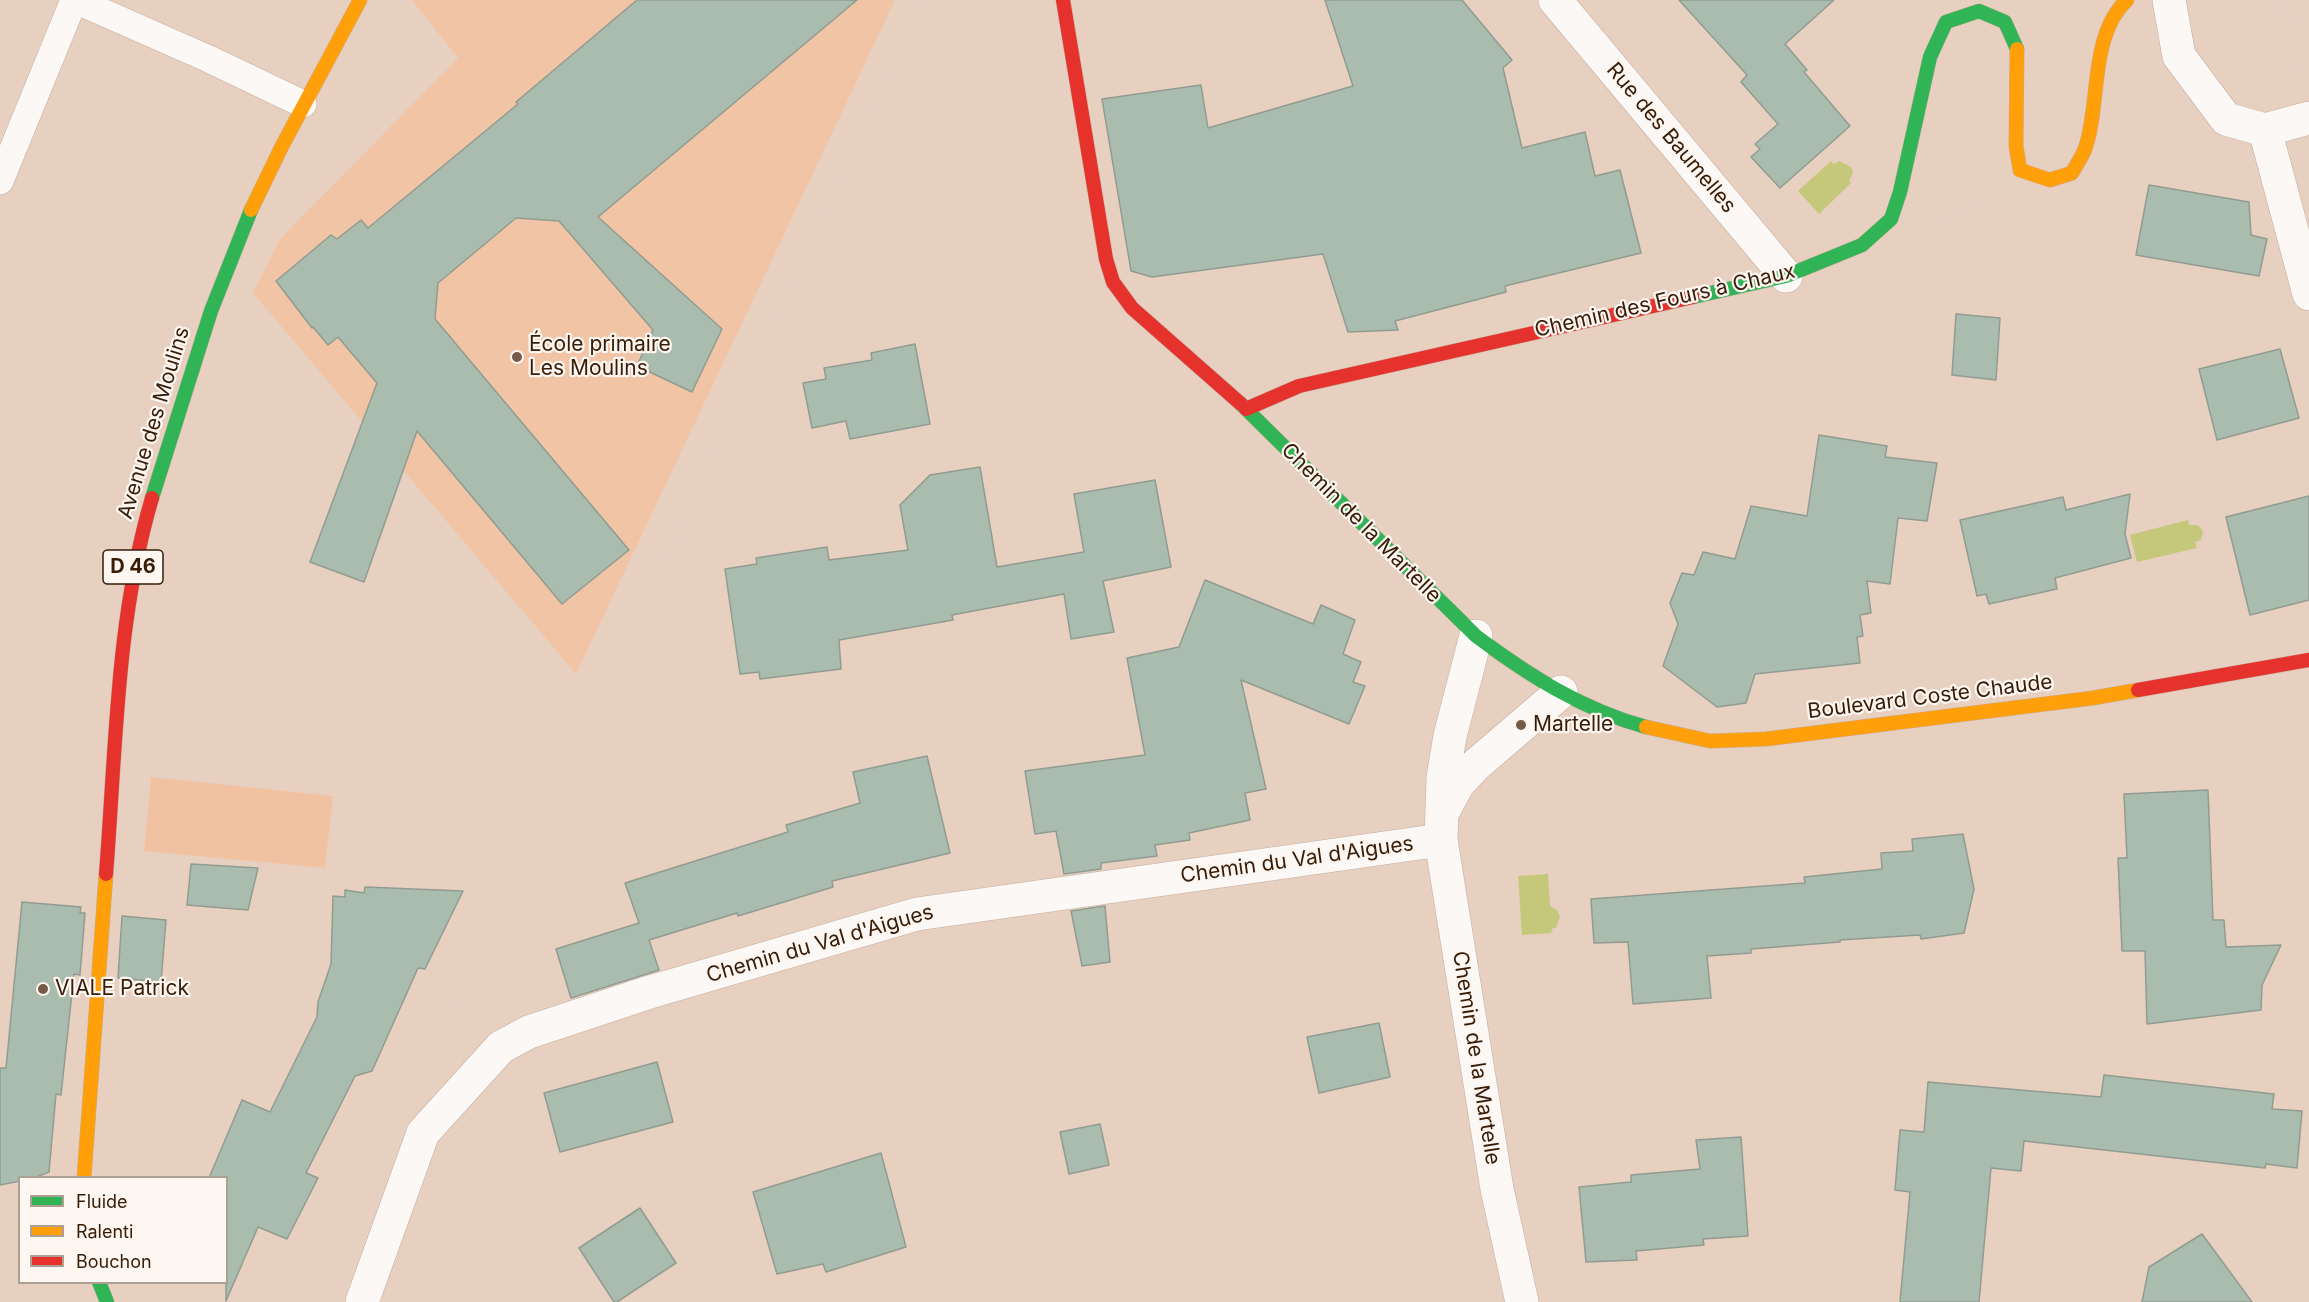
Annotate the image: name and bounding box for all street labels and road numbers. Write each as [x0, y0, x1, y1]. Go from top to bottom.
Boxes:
street label: Rue des Baumelles [1601, 58, 1741, 218]
street label: Chemin des Fours à Chaux [1532, 259, 1798, 343]
street label: Avenue des Moulins [113, 324, 195, 522]
street label: Chemin de la Martelle [1276, 438, 1446, 608]
road number: D 46 [103, 550, 163, 584]
street label: Boulevard Coste Chaude [1806, 669, 2054, 725]
street label: Chemin du Val d'Aigues [1179, 831, 1415, 889]
street label: Chemin du Val d'Aigues [704, 900, 936, 988]
street label: Chemin de la Martelle [1447, 949, 1505, 1167]

